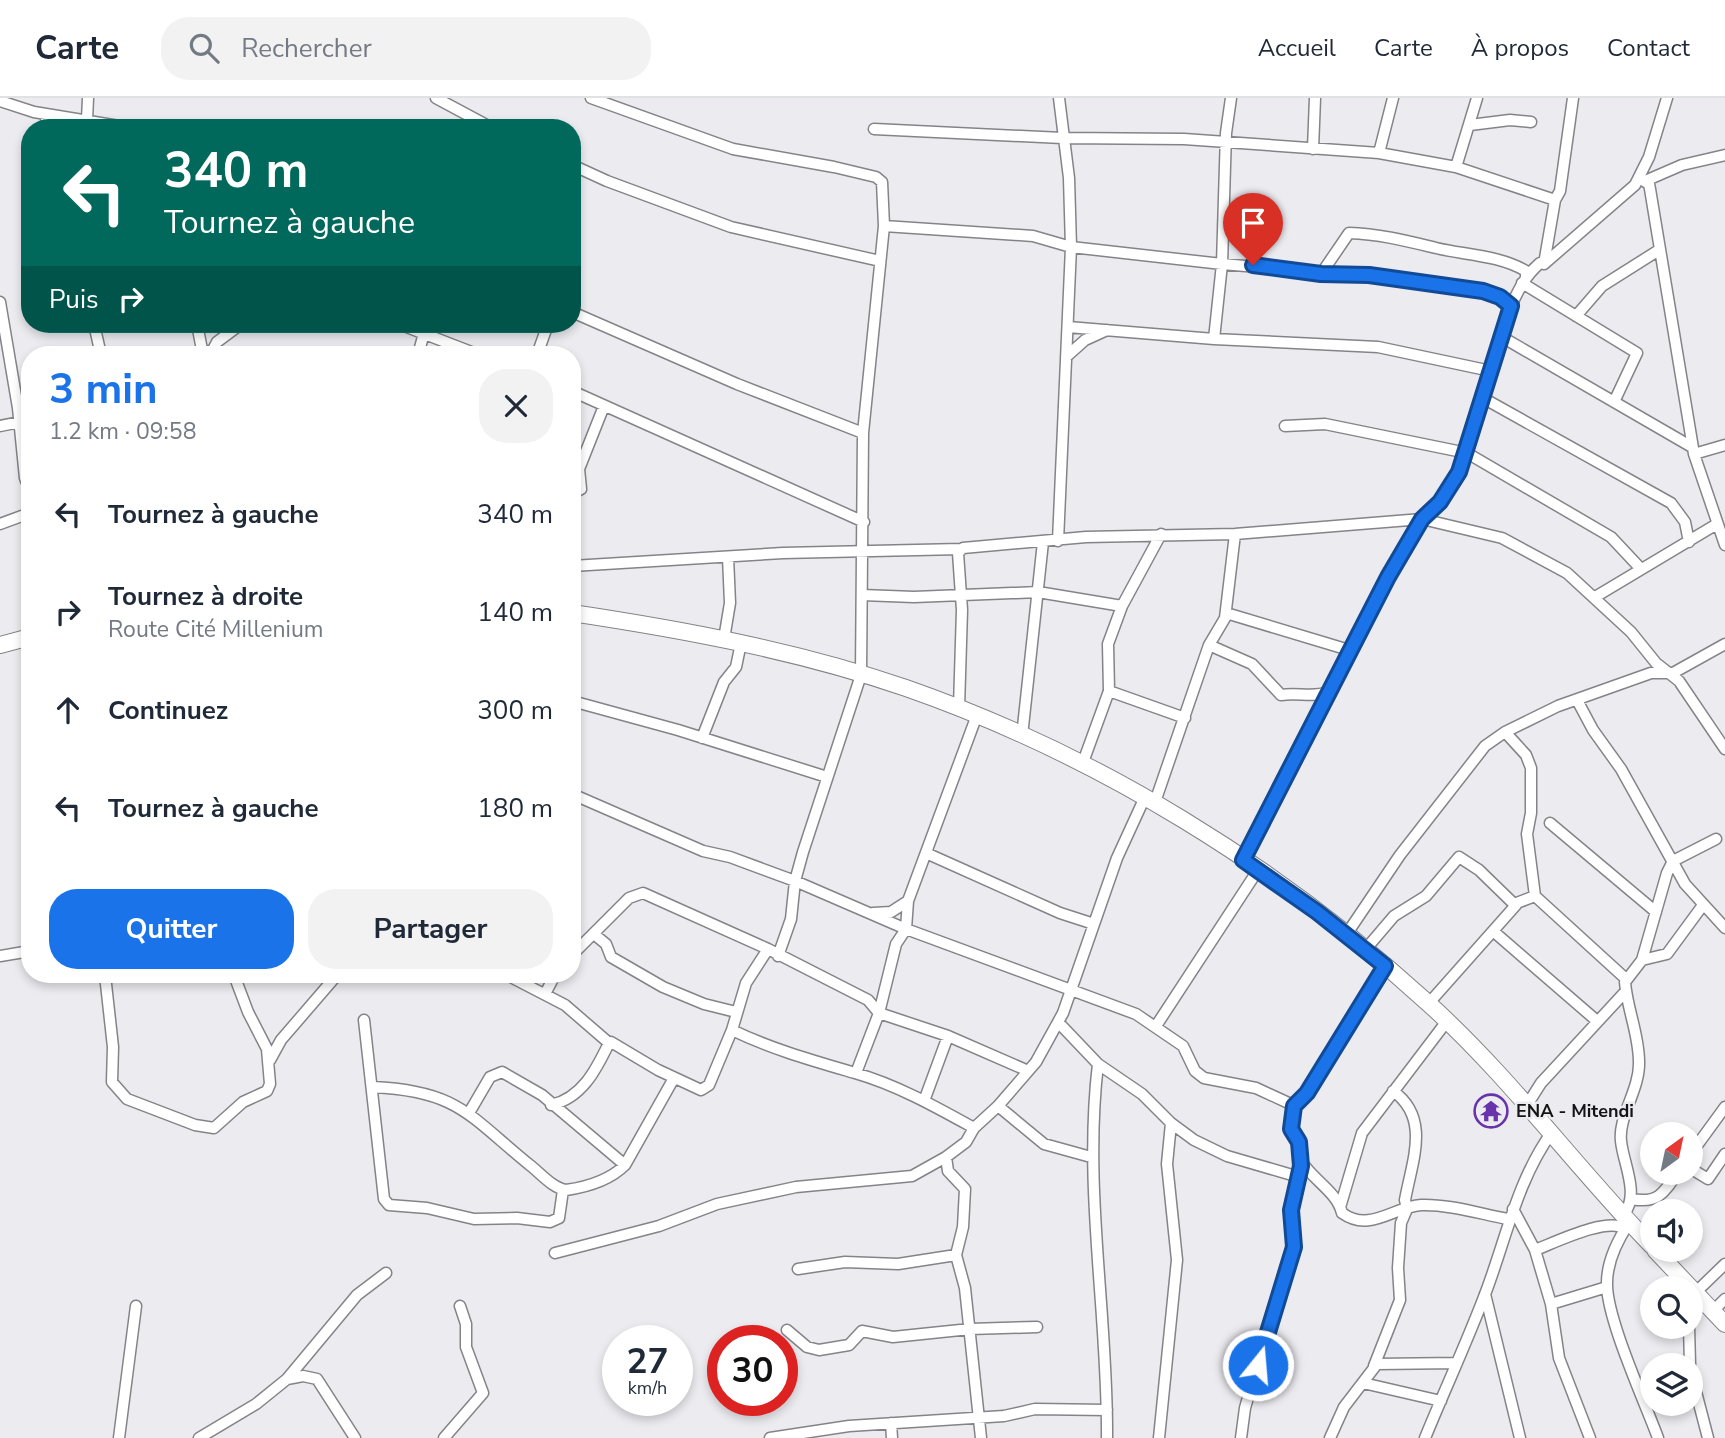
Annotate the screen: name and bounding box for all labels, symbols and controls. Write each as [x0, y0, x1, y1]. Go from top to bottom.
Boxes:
search box [161, 17, 651, 80]
text: Carte [35, 26, 119, 71]
icon: search [185, 29, 223, 67]
text: Rechercher [241, 31, 372, 66]
text: Accueil [1258, 32, 1336, 64]
text: Carte [1374, 32, 1433, 64]
text: À propos [1471, 32, 1569, 64]
text: Contact [1607, 32, 1690, 64]
text: 340 m [164, 137, 308, 204]
icon: left [49, 147, 140, 238]
pin [1223, 193, 1283, 265]
text: Tournez à gauche [164, 201, 415, 244]
icon: arrive [1234, 204, 1272, 242]
icon: right [112, 280, 150, 318]
text: Puis [49, 282, 98, 317]
text: 3 min [49, 361, 158, 418]
button: close [479, 369, 553, 443]
text: 1.2 km · 09:58 [49, 416, 196, 447]
icon: left [49, 495, 87, 533]
text: Tournez à gauche [108, 497, 319, 532]
text: 340 m [477, 497, 553, 532]
text: Tournez à droite [108, 579, 303, 614]
icon: right [49, 593, 87, 631]
text: 140 m [477, 595, 553, 630]
text: Route Cité Millenium [108, 614, 324, 645]
icon: ahead [49, 691, 87, 729]
text: Continuez [108, 693, 228, 728]
text: 300 m [477, 693, 553, 728]
icon: left [49, 789, 87, 827]
text: Tournez à gauche [108, 791, 319, 826]
text: 180 m [477, 791, 553, 826]
button: Quitter [49, 889, 294, 969]
button: Partager [308, 889, 553, 969]
temple icon: ENA - Mitendi [1472, 1092, 1510, 1130]
place label: ENA - Mitendi [1516, 1099, 1634, 1123]
north arrow [1640, 1122, 1703, 1185]
map controls [1640, 1122, 1703, 1416]
button: sound [1640, 1199, 1703, 1262]
button: search [1640, 1276, 1703, 1339]
speed limit sign: 30 [707, 1325, 798, 1416]
position arrow [1221, 1328, 1295, 1402]
text: 27 [626, 1338, 669, 1385]
button: layers [1640, 1353, 1703, 1416]
text: km/h [628, 1376, 667, 1400]

